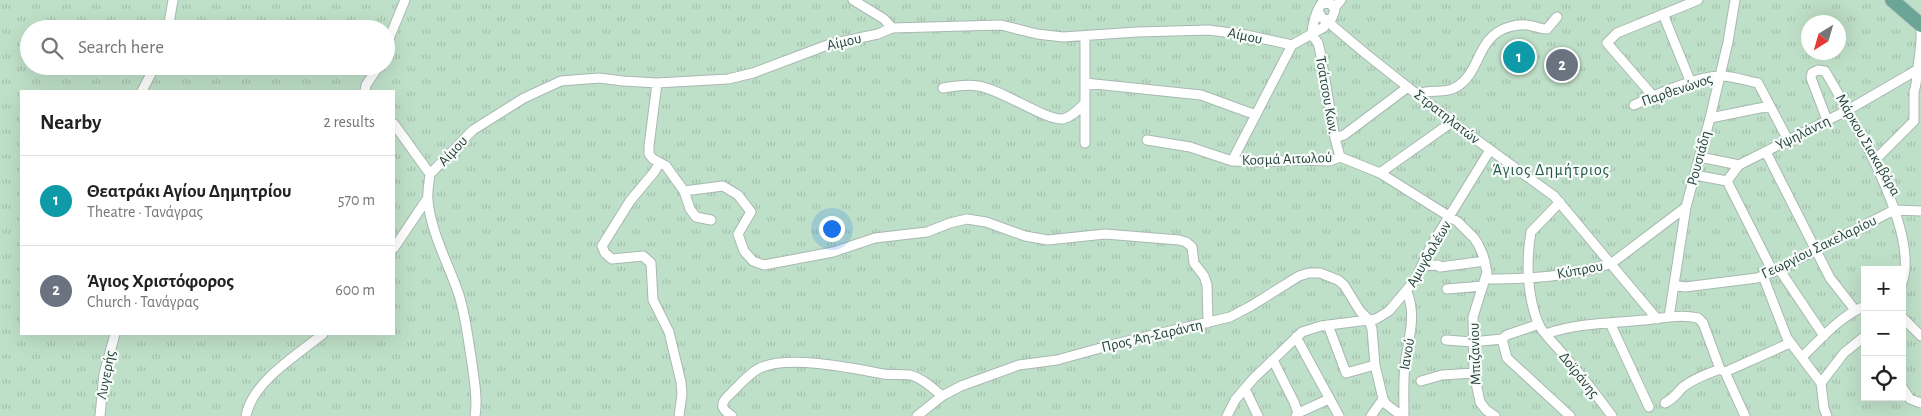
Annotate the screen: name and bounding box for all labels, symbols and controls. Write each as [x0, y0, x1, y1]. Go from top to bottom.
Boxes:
north arrow [1801, 15, 1846, 60]
search box [20, 20, 395, 75]
street label: Αίμου [1226, 25, 1264, 47]
street label: Αίμου [825, 31, 863, 53]
icon: search [38, 34, 66, 62]
text: Search here [78, 38, 164, 57]
pin: 1 [1503, 38, 1535, 76]
pin: 2 [1546, 46, 1578, 84]
street label: Τσάτσου Κων. [1313, 55, 1341, 135]
street label: Παρθενώνος [1640, 71, 1714, 109]
street label: Στρατηλατών [1411, 87, 1483, 147]
street label: Μάρκου Σιακαβάρα [1833, 92, 1903, 199]
text: Nearby [40, 112, 101, 133]
street label: Υψηλάντη [1774, 113, 1832, 153]
text: 2 results [323, 114, 375, 130]
street label: Ρουσιάδη [1685, 129, 1713, 187]
street label: Αίμου [436, 133, 470, 169]
street label: Κοσμά Αιτωλού [1242, 150, 1332, 168]
district label: Άγιος Δημήτριος [1492, 162, 1610, 179]
text: Θεατράκι Αγίου Δημητρίου [87, 182, 292, 201]
text: 1 [53, 192, 59, 208]
text: 570 m [338, 192, 375, 208]
text: Theatre · Τανάγρας [87, 204, 203, 220]
street label: Γεωργίου Σακελαρίου [1759, 213, 1879, 281]
your location [819, 216, 845, 242]
street label: Αμυγδαλέων [1404, 218, 1454, 290]
street label: Κύπρου [1556, 258, 1604, 282]
map controls [1861, 266, 1906, 401]
button: + [1861, 266, 1906, 311]
text: Άγιος Χριστόφορος [87, 272, 234, 291]
text: 2 [52, 282, 60, 298]
text: 600 m [335, 282, 375, 298]
text: Church · Τανάγρας [87, 294, 199, 310]
button: − [1861, 311, 1906, 356]
street label: Προς Άη-Σαράντη [1100, 317, 1204, 355]
street label: Μπιζανίου [1466, 322, 1484, 386]
street label: Ιανού [1397, 337, 1417, 371]
street label: Λυγερής [94, 349, 118, 401]
street label: Δοϊράνης [1556, 349, 1602, 401]
button: locate [1861, 356, 1906, 401]

